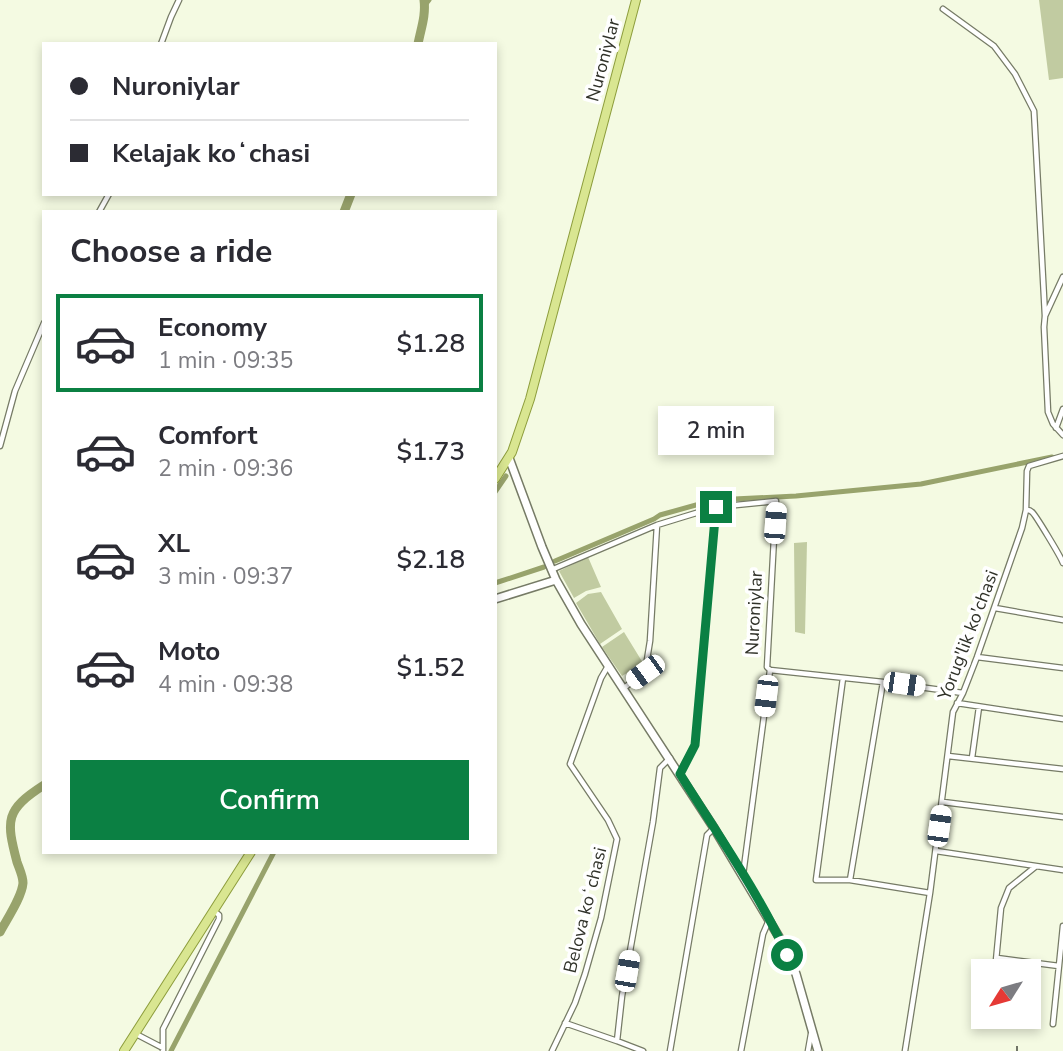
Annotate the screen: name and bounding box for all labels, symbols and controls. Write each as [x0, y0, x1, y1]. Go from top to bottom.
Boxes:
street label: Nuroniylar [580, 15, 626, 104]
text: Nuroniylar [112, 69, 240, 104]
text: Kelajak koʻchasi [112, 136, 310, 171]
text: Choose a ride [70, 230, 272, 273]
text: Economy [158, 310, 267, 345]
icon: car [74, 312, 137, 375]
text: $1.28 [396, 326, 465, 361]
text: 1 min · 09:35 [158, 345, 293, 376]
callout: 2 min [658, 406, 774, 454]
text: 2 min [687, 415, 745, 446]
text: Comfort [158, 418, 258, 453]
icon: car [74, 420, 137, 483]
text: $1.73 [396, 434, 465, 469]
text: 2 min · 09:36 [158, 453, 293, 484]
route end [700, 491, 732, 523]
car [764, 501, 787, 545]
text: XL [158, 526, 190, 561]
icon: car [74, 528, 137, 591]
text: $2.18 [396, 542, 465, 577]
text: 3 min · 09:37 [158, 561, 293, 592]
street label: Yorug'lik ko'chasi [932, 567, 1004, 704]
street label: Nuroniylar [740, 570, 768, 656]
text: Moto [158, 634, 220, 669]
icon: car [74, 636, 137, 699]
text: $1.52 [396, 650, 465, 685]
car [622, 651, 669, 693]
text: 4 min · 09:38 [158, 669, 293, 700]
car [882, 671, 927, 697]
car [754, 674, 779, 718]
button: Confirm [70, 760, 469, 840]
car [926, 804, 953, 848]
street label: Belova koʻchasi [558, 845, 612, 975]
route start [771, 939, 803, 971]
car [614, 948, 641, 994]
north arrow [971, 959, 1041, 1029]
map controls [971, 959, 1041, 1029]

